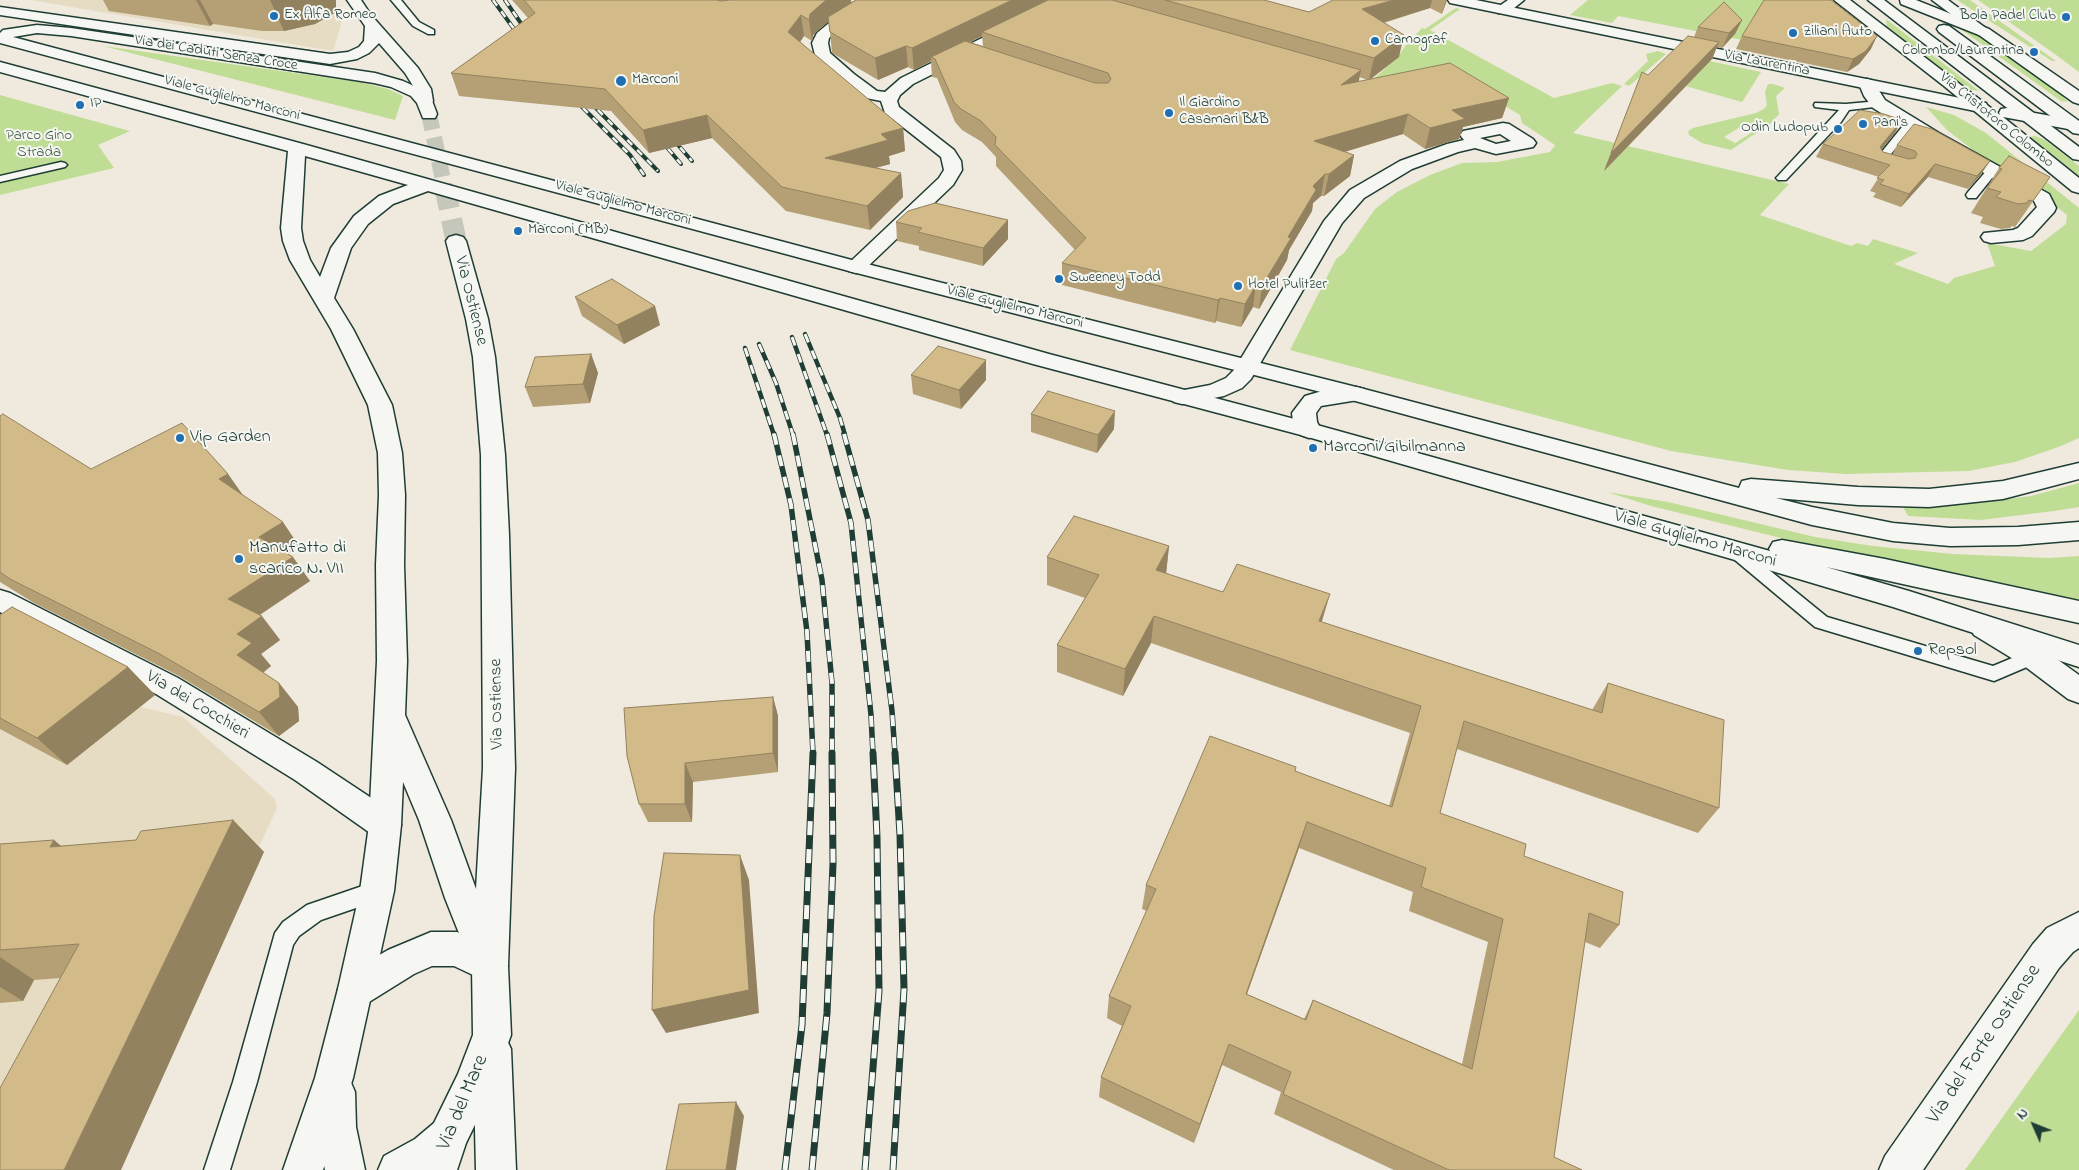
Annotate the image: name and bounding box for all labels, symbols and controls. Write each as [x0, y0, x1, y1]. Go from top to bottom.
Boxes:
place label: Ex Alfa Romeo [284, 7, 376, 25]
place label: Bola Padel Club [1960, 8, 2056, 26]
marker: Ex Alfa Romeo [268, 10, 280, 22]
marker: Bola Padel Club [2060, 11, 2072, 23]
place label: Ziliani Auto [1803, 24, 1872, 42]
marker: Ziliani Auto [1787, 27, 1799, 39]
street label: Via dei Caduti Senza Croce [133, 32, 299, 76]
place label: Camograf [1385, 32, 1447, 50]
marker: Camograf [1369, 35, 1381, 47]
place label: Colombo/Laurentina [1902, 43, 2024, 61]
marker: Colombo/Laurentina [2028, 46, 2040, 58]
street label: Via Laurentina [1723, 47, 1811, 81]
street label: Via Cristoforo Colombo [1935, 69, 2057, 173]
street label: Viale Guglielmo Marconi [162, 72, 302, 126]
place label: Marconi [632, 72, 678, 90]
marker: Marconi [614, 74, 628, 88]
place label: Il Giardino Casamari B&B [1179, 95, 1269, 130]
place label: IP [90, 96, 101, 114]
marker: IP [74, 99, 86, 111]
marker: Il Giardino Casamari B&B [1163, 107, 1175, 119]
place label: Pani's [1873, 115, 1908, 133]
marker: Pani's [1857, 118, 1869, 130]
place label: Odin Ludopub [1741, 120, 1828, 138]
marker: Odin Ludopub [1832, 123, 1844, 135]
park label: Parco Gino Strada [6, 128, 72, 163]
street label: Viale Guglielmo Marconi [553, 177, 693, 231]
place label: Marconi (MB) [528, 222, 608, 240]
marker: Marconi (MB) [512, 225, 524, 237]
street label: Via Ostiense [448, 254, 492, 348]
place label: Sweeney Todd [1069, 270, 1161, 288]
marker: Sweeney Todd [1053, 273, 1065, 285]
place label: Hotel Pulitzer [1248, 277, 1327, 295]
marker: Hotel Pulitzer [1232, 280, 1244, 292]
street label: Viale Guglielmo Marconi [945, 282, 1085, 334]
place label: Vip Garden [190, 427, 271, 449]
marker: Vip Garden [174, 432, 186, 444]
place label: Marconi/Gibilmanna [1323, 437, 1466, 459]
marker: Marconi/Gibilmanna [1307, 442, 1319, 454]
street label: Viale Guglielmo Marconi [1611, 507, 1779, 573]
place label: Manufatto di scarico N. VII [249, 538, 346, 580]
marker: Manufatto di scarico N. VII [233, 553, 245, 565]
place label: Repsol [1928, 640, 1977, 662]
marker: Repsol [1912, 645, 1924, 657]
street label: Via Ostiense [486, 658, 510, 750]
street label: Via dei Cocchieri [141, 667, 253, 745]
street label: Via del Forte Ostiense [1922, 960, 2048, 1130]
street label: Via del Mare [433, 1051, 495, 1155]
north arrow [2009, 1100, 2059, 1150]
text: N [2012, 1104, 2034, 1125]

